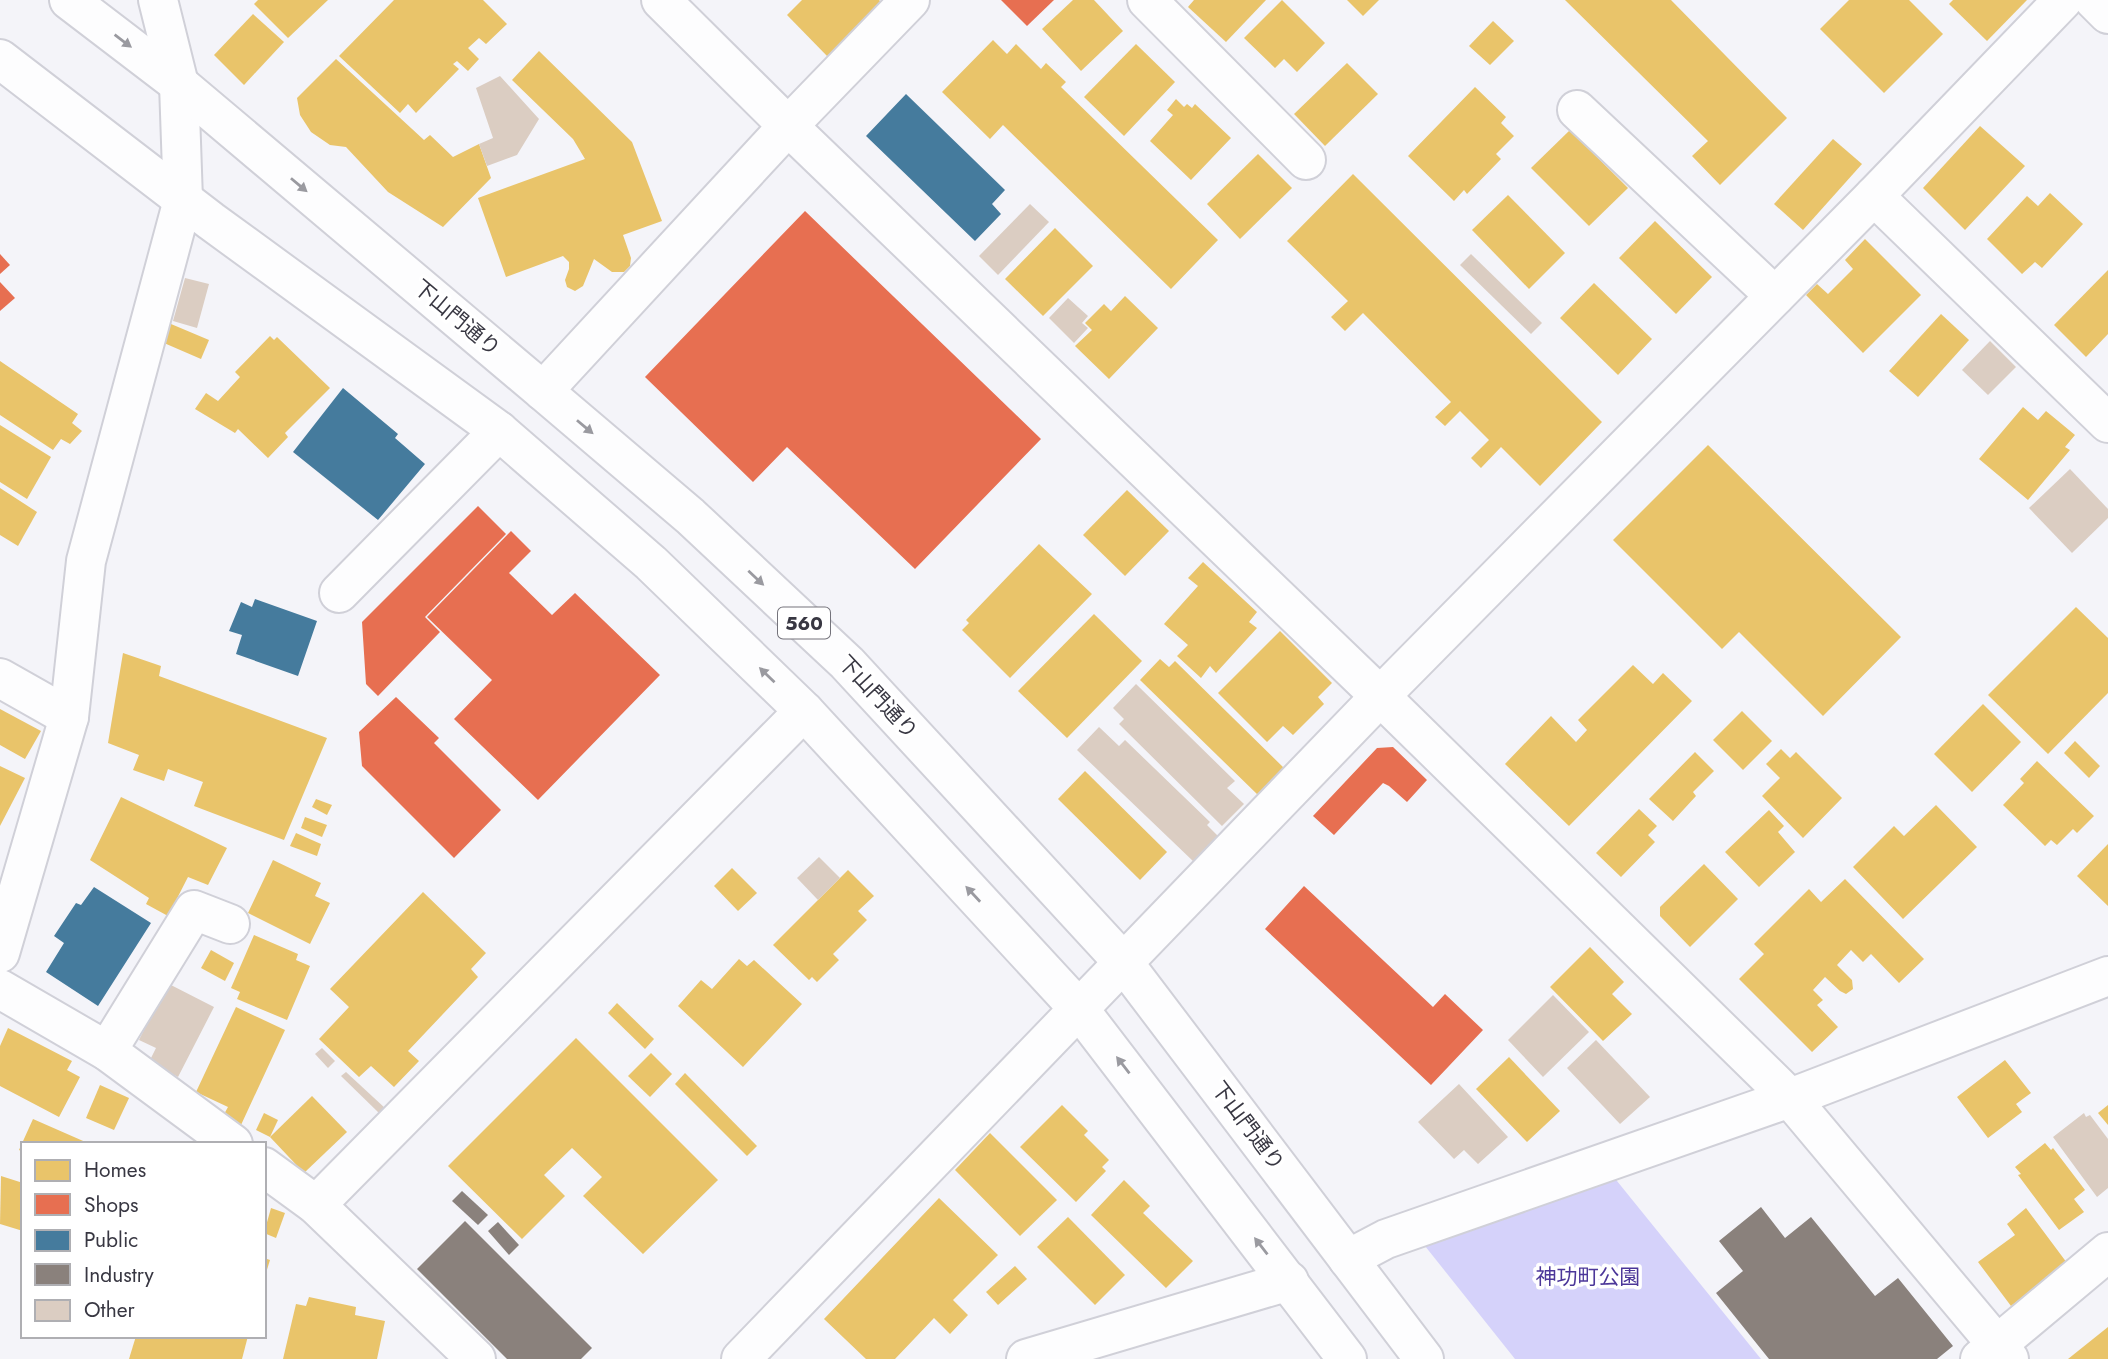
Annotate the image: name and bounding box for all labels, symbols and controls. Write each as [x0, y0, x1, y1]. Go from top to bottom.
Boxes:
one-way arrow [114, 34, 132, 48]
one-way arrow [291, 177, 308, 192]
street label: 下山門通り [407, 273, 507, 363]
one-way arrow [576, 419, 594, 435]
one-way arrow [747, 569, 764, 585]
road number: 560 [778, 608, 830, 638]
street label: 下山門通り [831, 648, 925, 746]
one-way arrow [759, 668, 776, 684]
one-way arrow [965, 885, 981, 903]
one-way arrow [1115, 1057, 1130, 1075]
street label: 下山門通り [1204, 1075, 1292, 1177]
legend [21, 1142, 266, 1338]
text: Homes [84, 1155, 146, 1185]
text: Shops [84, 1190, 138, 1220]
text: Public [84, 1225, 138, 1255]
one-way arrow [1255, 1237, 1269, 1255]
text: Industry [84, 1260, 155, 1290]
park label: 神功町公園 [1536, 1262, 1641, 1292]
text: Other [84, 1295, 135, 1325]

